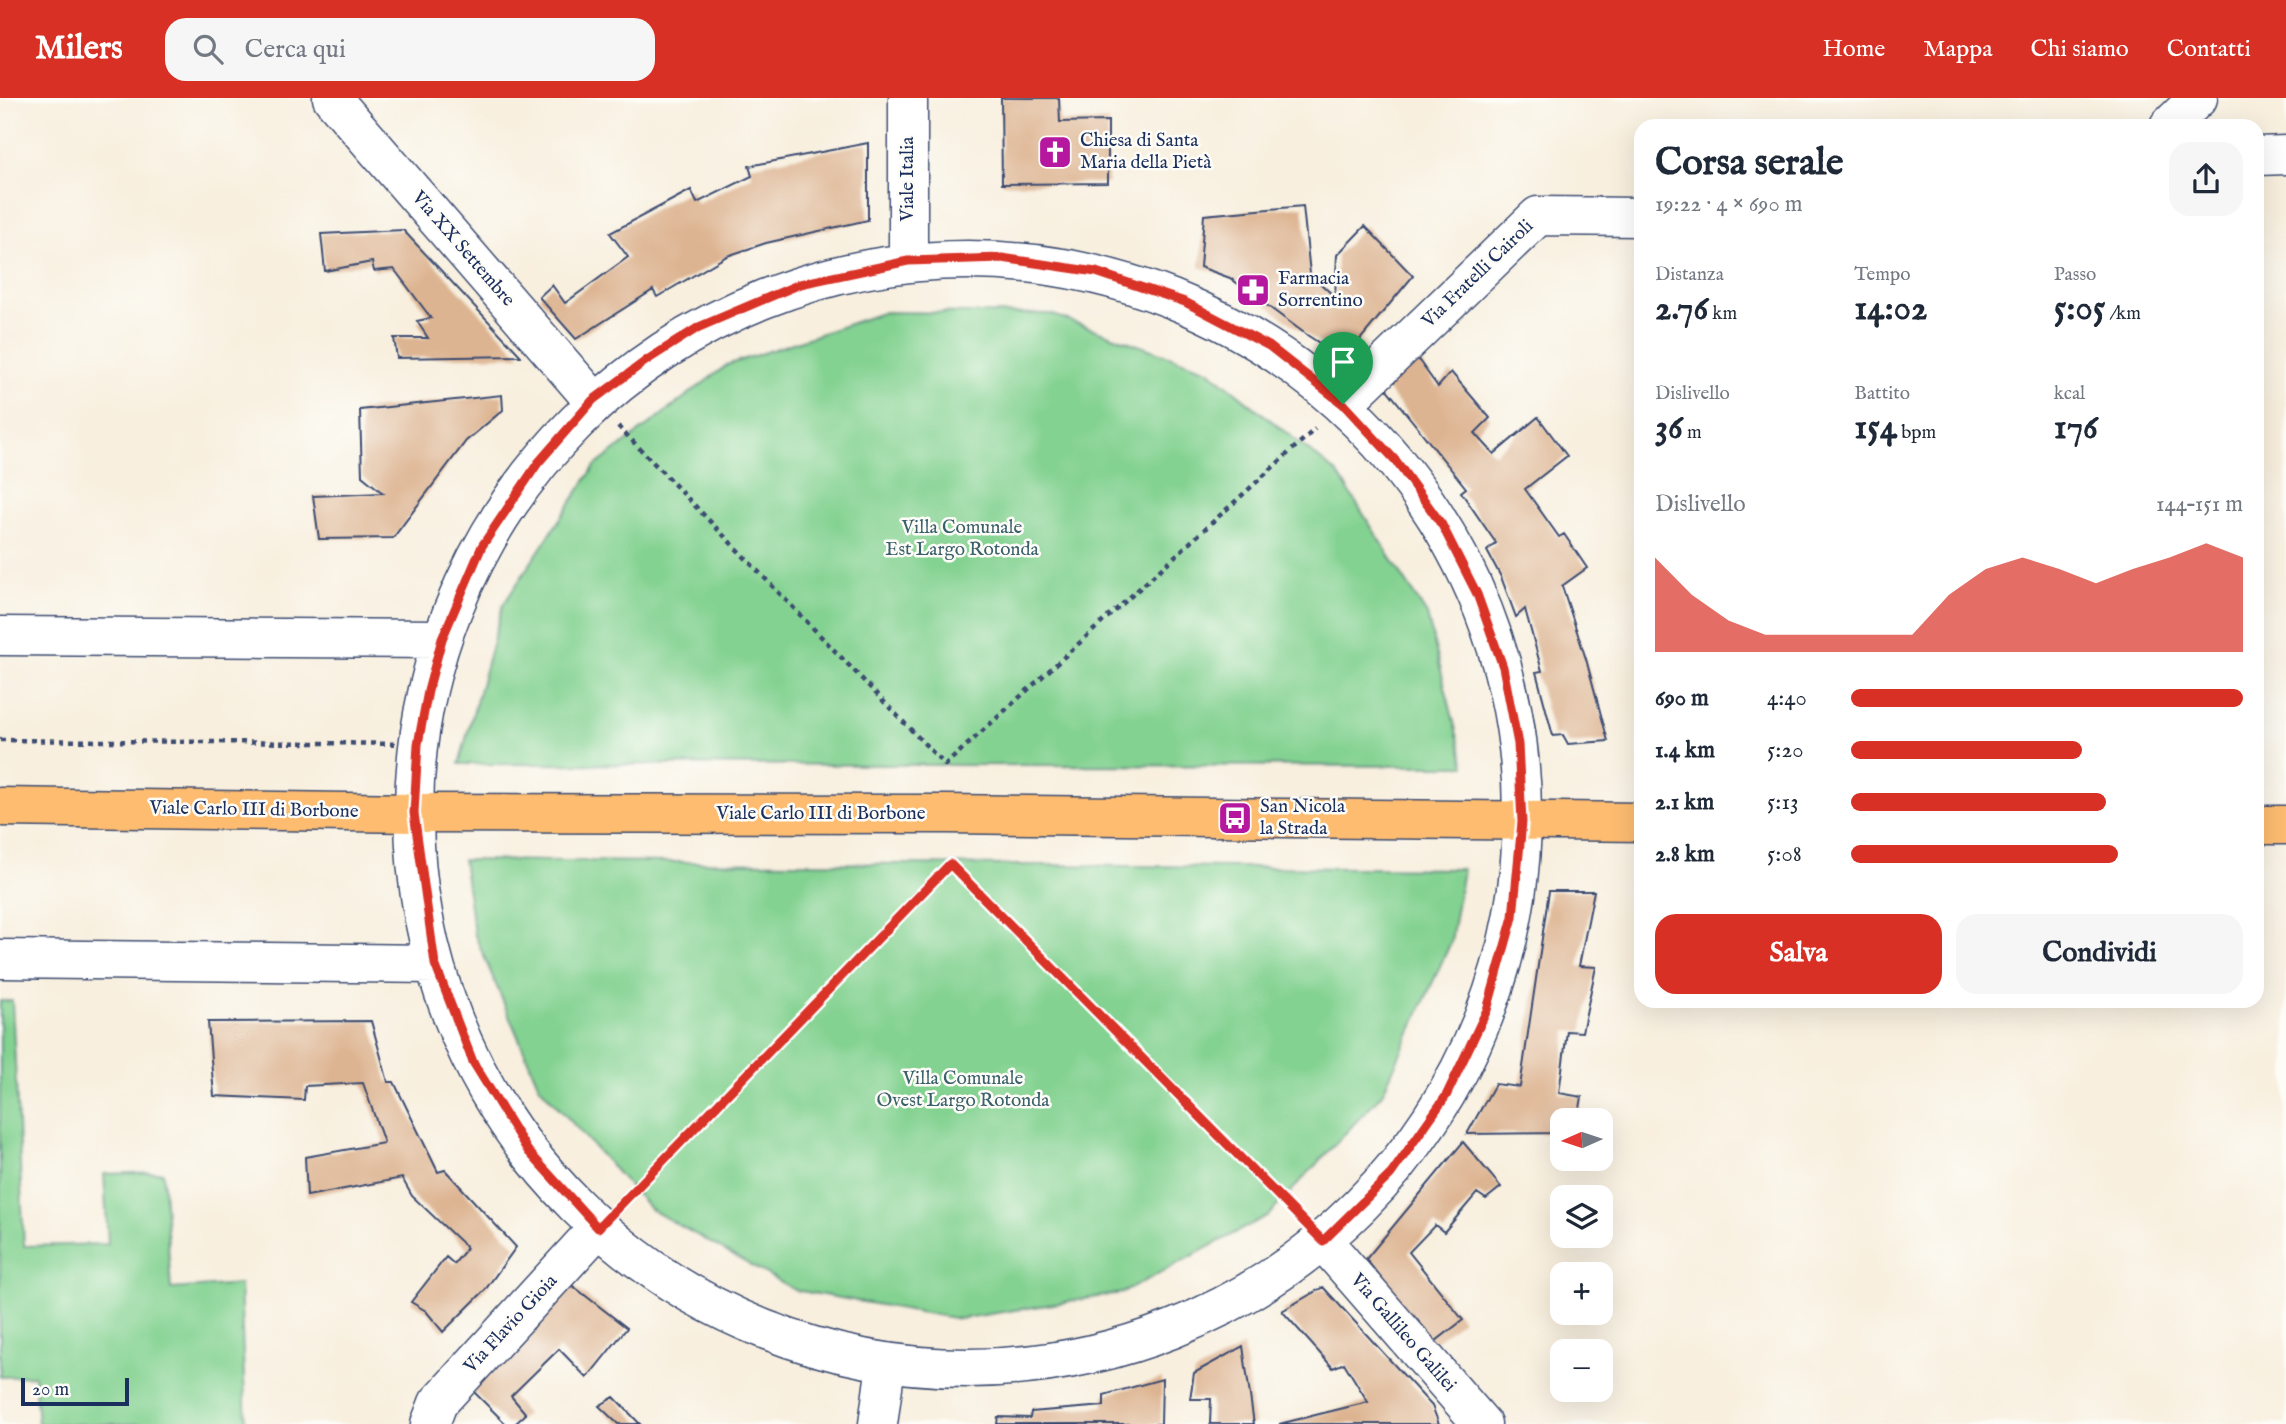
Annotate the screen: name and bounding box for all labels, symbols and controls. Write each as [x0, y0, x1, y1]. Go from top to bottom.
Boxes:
search box [165, 18, 655, 81]
text: Milers [35, 28, 123, 70]
icon: search [189, 30, 227, 68]
text: Cerca qui [245, 33, 346, 66]
text: Home [1823, 34, 1885, 65]
text: Mappa [1923, 34, 1993, 65]
text: Chi siamo [2031, 34, 2129, 65]
text: Contatti [2167, 34, 2251, 65]
place label: Chiesa di Santa Maria della Pietà [1080, 129, 1212, 175]
church icon: Chiesa di Santa Maria della Pietà [1036, 133, 1074, 171]
street label: Viale Italia [896, 136, 920, 222]
text: Corsa serale [1655, 140, 1843, 188]
button: share [2169, 142, 2243, 216]
street label: Via XX Settembre [406, 186, 520, 312]
text: 19:22 · 4 × 690 m [1655, 190, 1802, 219]
street label: Via Fratelli Cairoli [1416, 215, 1539, 334]
text: Distanza [1655, 263, 1724, 287]
text: Tempo [1854, 263, 1910, 287]
text: Passo [2054, 263, 2096, 287]
place label: Farmacia Sorrentino [1278, 267, 1363, 313]
pharmacy icon: Farmacia Sorrentino [1234, 271, 1272, 309]
text: 2.76 [1655, 287, 1708, 332]
text: 14:02 [1854, 287, 1927, 332]
text: 5:05 [2054, 287, 2105, 332]
text: km [1708, 302, 1737, 326]
text: /km [2105, 302, 2141, 326]
pin [1313, 332, 1373, 404]
icon: arrive [1324, 343, 1362, 381]
text: Dislivello [1655, 382, 1730, 406]
text: Battito [1854, 382, 1910, 406]
text: kcal [2054, 382, 2085, 406]
text: 36 [1655, 406, 1683, 451]
text: 154 [1854, 406, 1897, 451]
text: 176 [2054, 406, 2098, 451]
text: m [1683, 421, 1702, 445]
text: bpm [1897, 421, 1936, 445]
text: Dislivello [1655, 490, 1746, 519]
text: 144–151 m [2156, 490, 2243, 519]
park label: Villa Comunale Est Largo Rotonda [885, 516, 1040, 562]
text: 690 m [1655, 684, 1709, 713]
text: 4:40 [1767, 684, 1807, 713]
text: 1.4 km [1655, 736, 1715, 765]
text: 5:20 [1767, 736, 1804, 765]
text: 2.1 km [1655, 788, 1714, 817]
text: 5:13 [1767, 788, 1799, 817]
place label: San Nicola la Strada [1260, 795, 1346, 841]
street label: Viale Carlo III di Borbone [148, 796, 359, 824]
bus stop icon: San Nicola la Strada [1216, 799, 1254, 837]
street label: Viale Carlo III di Borbone [716, 802, 926, 826]
text: 2.8 km [1655, 840, 1715, 869]
text: 5:08 [1767, 840, 1802, 869]
button: Salva [1655, 914, 1942, 994]
button: Condividi [1956, 914, 2243, 994]
park label: Villa Comunale Ovest Largo Rotonda [876, 1067, 1050, 1113]
north arrow [1550, 1108, 1614, 1171]
map controls [1550, 1108, 1613, 1402]
button: layers [1550, 1185, 1613, 1248]
button: + [1550, 1262, 1613, 1325]
street label: Via Gallileo Galilei [1344, 1268, 1461, 1397]
street label: Via Flavio Gioia [458, 1269, 563, 1379]
button: − [1550, 1339, 1613, 1402]
scale bar [21, 1375, 130, 1407]
text: 20 m [32, 1378, 69, 1402]

